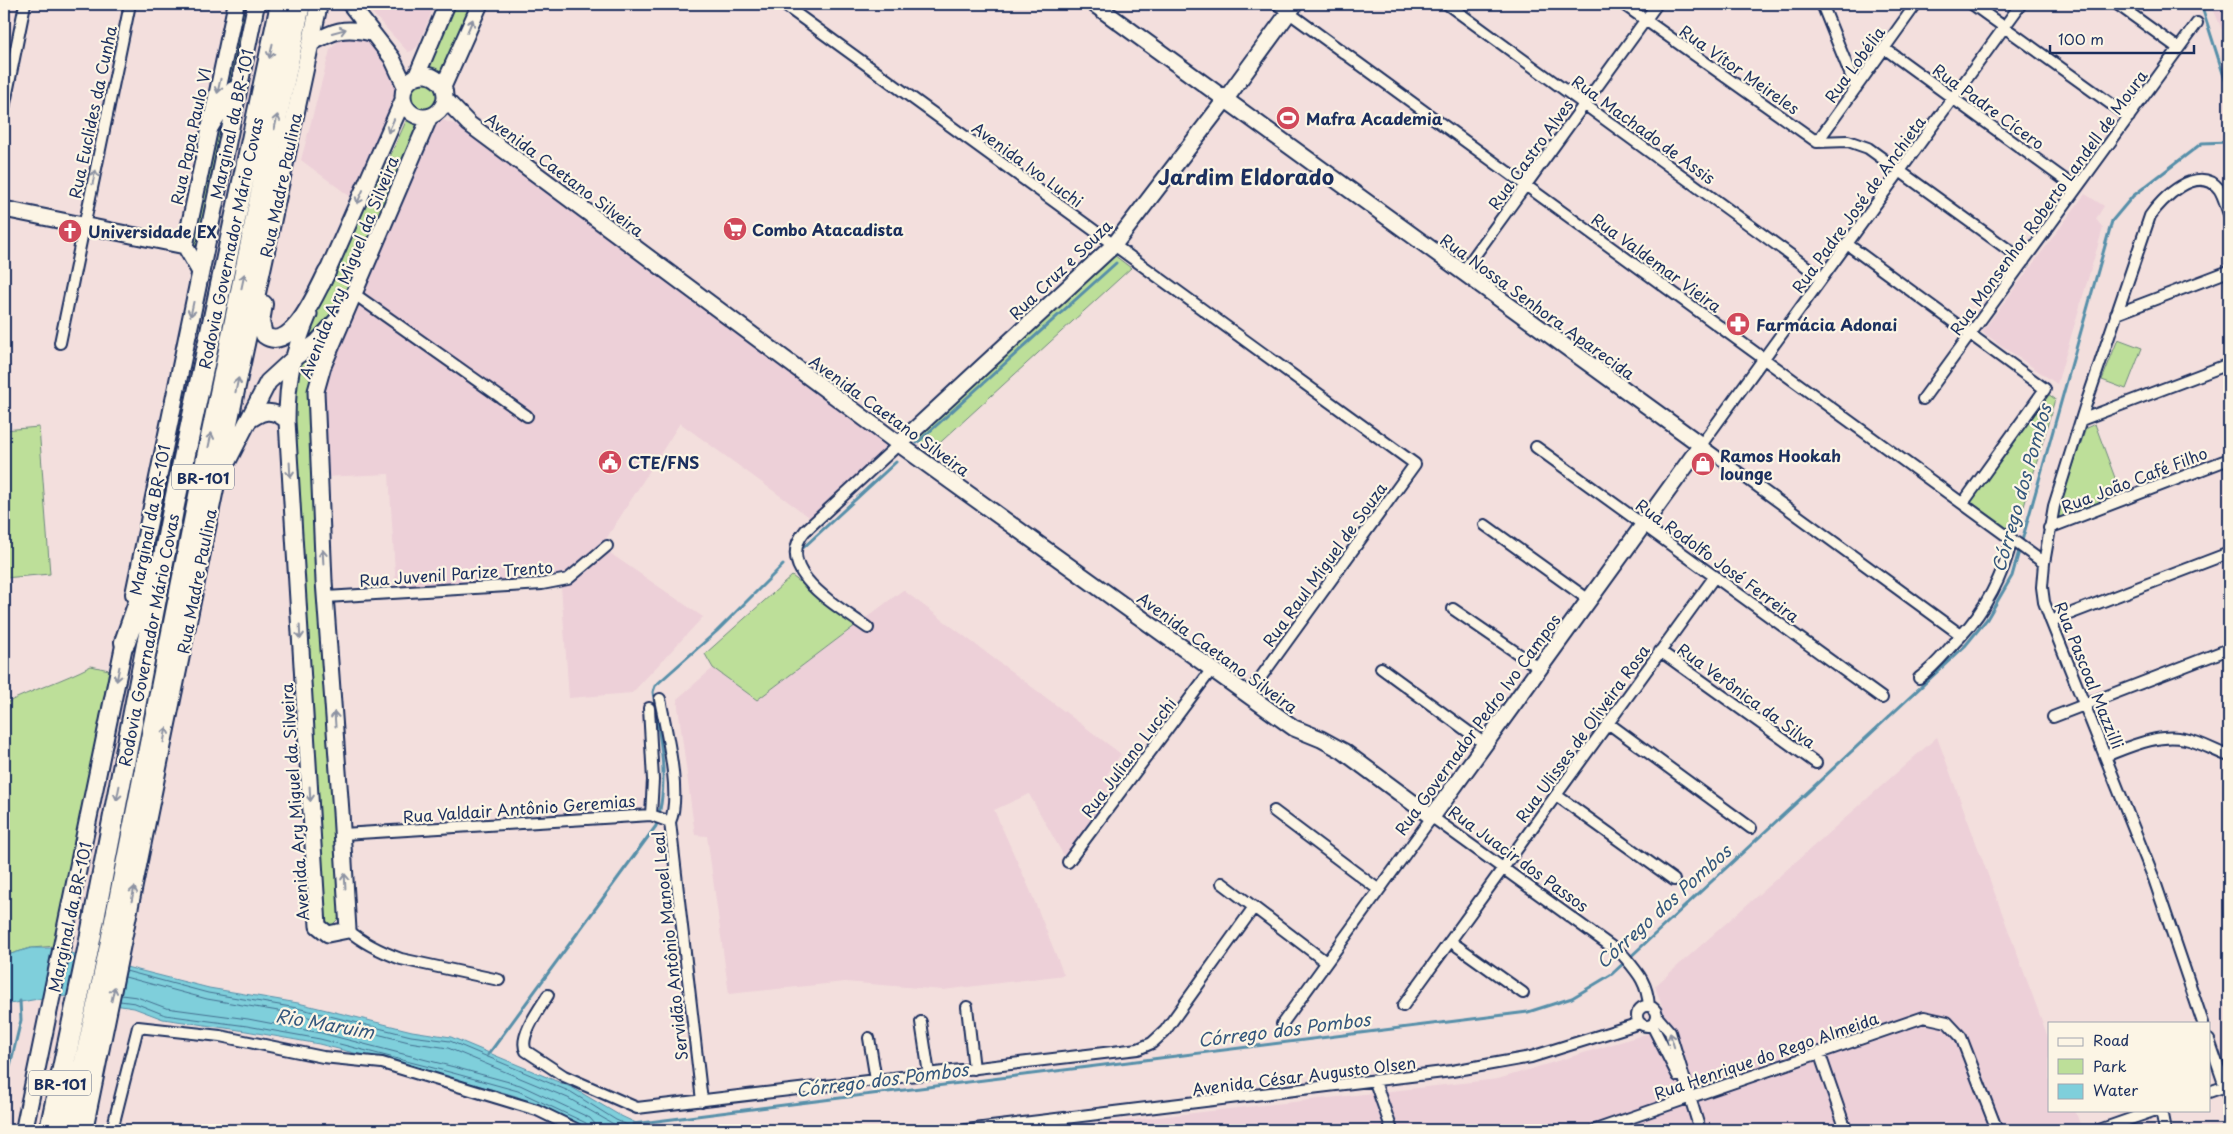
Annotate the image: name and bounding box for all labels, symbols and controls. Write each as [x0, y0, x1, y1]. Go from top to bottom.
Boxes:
one-way arrow [466, 19, 476, 34]
street label: Rua Vítor Meireles [1675, 19, 1805, 119]
street label: Rua Lobélia [1818, 21, 1890, 107]
scale bar [2050, 22, 2194, 54]
street label: Rua Euclides da Cunha [62, 23, 122, 201]
one-way arrow [331, 25, 347, 35]
text: 100 m [2058, 27, 2104, 50]
one-way arrow [266, 43, 275, 59]
street label: Marginal da BR-101 [203, 47, 259, 201]
street label: Rua Padre Cícero [1928, 57, 2050, 155]
street label: Rua Monsenhor Roberto Landell de Moura [1943, 64, 2153, 340]
street label: Rua Papa Paulo VI [164, 65, 216, 207]
street label: Rua Machado de Assis [1567, 69, 1721, 189]
one-way arrow [213, 77, 223, 93]
street label: Rua Castro Alves [1482, 94, 1578, 214]
sports icon: Mafra Academia [1275, 105, 1301, 131]
street label: Avenida Caetano Silveira [481, 106, 649, 242]
place label: Mafra Academia [1306, 106, 1443, 130]
street label: Rua Madre Paulina [253, 110, 307, 260]
street label: Rua Padre José de Anchieta [1785, 110, 1931, 298]
one-way arrow [272, 114, 281, 130]
street label: Rodovia Governador Mário Covas [192, 115, 268, 371]
street label: Avenida Ivo Luchi [968, 115, 1088, 213]
one-way arrow [386, 118, 396, 133]
street label: Avenida Ary Miguel da Silveira [292, 152, 404, 382]
district label: Jardim Eldorado [1158, 160, 1334, 192]
one-way arrow [90, 170, 99, 186]
one-way arrow [354, 189, 364, 204]
street label: Rua Valdemar Vieira [1587, 207, 1727, 317]
street label: Rua Cruz e Souza [1003, 213, 1117, 325]
supermarket icon: Combo Atacadista [722, 216, 748, 242]
place label: Combo Atacadista [752, 217, 904, 241]
church icon: Universidade EX [57, 218, 83, 244]
place label: Universidade EX [88, 219, 217, 243]
street label: Rua Nossa Senhora Aparecida [1436, 227, 1640, 385]
one-way arrow [239, 273, 248, 289]
one-way arrow [187, 300, 197, 316]
pharmacy icon: Farmácia Adonai [1725, 311, 1751, 337]
place label: Farmácia Adonai [1756, 312, 1897, 336]
street label: Avenida Caetano Silveira [805, 349, 975, 481]
one-way arrow [233, 378, 242, 394]
water label: Córrego dos Pombos [1984, 399, 2058, 575]
one-way arrow [206, 432, 216, 448]
street label: Rua João Café Filho [2058, 440, 2210, 518]
street label: Marginal da BR-101 [123, 443, 175, 597]
place label: Ramos Hookah lounge [1720, 443, 1841, 485]
public building icon: CTE/FNS [597, 449, 623, 475]
place label: CTE/FNS [628, 450, 699, 474]
shop icon: Ramos Hookah lounge [1690, 451, 1716, 477]
one-way arrow [286, 461, 295, 477]
road number: BR-101 [172, 464, 234, 490]
street label: Rua Raul Miguel de Souza [1256, 477, 1392, 651]
street label: Rua Rodolfo José Ferreira [1631, 492, 1805, 628]
street label: Rua Madre Paulina [170, 506, 222, 656]
street label: Rodovia Governador Mário Covas [112, 512, 184, 768]
one-way arrow [318, 549, 327, 565]
street label: Rua Juvenil Parize Trento [358, 554, 554, 592]
street label: Avenida Caetano Silveira [1133, 586, 1303, 718]
street label: Rua Pascoal Mazzilli [2049, 598, 2131, 752]
street label: Rua Governador Pedro Ivo Campos [1388, 608, 1566, 840]
one-way arrow [296, 624, 305, 640]
street label: Rua Verônica da Silva [1673, 637, 1821, 754]
street label: Rua Ulisses de Oliveira Rosa [1509, 639, 1655, 827]
one-way arrow [113, 665, 123, 681]
street label: Avenida Ary Miguel da Silveira [274, 682, 314, 922]
street label: Rua Juliano Lucchi [1075, 692, 1181, 822]
one-way arrow [330, 711, 339, 727]
one-way arrow [161, 727, 171, 743]
one-way arrow [113, 785, 122, 801]
one-way arrow [306, 786, 315, 802]
street label: Rua Valdair Antônio Geremias [402, 788, 636, 828]
street label: Rua Juacir dos Passos [1444, 799, 1594, 917]
street label: Servidão Antônio Manoel Leal [645, 830, 693, 1062]
water label: Córrego dos Pombos [1589, 837, 1738, 974]
street label: Marginal da BR-101 [41, 840, 97, 994]
one-way arrow [341, 873, 350, 889]
one-way arrow [129, 887, 139, 903]
one-way arrow [108, 987, 118, 1003]
water label: Rio Maruim [274, 1001, 377, 1045]
water label: Córrego dos Pombos [1196, 1005, 1374, 1053]
street label: Rua Henrique do Rego Almeida [1651, 1005, 1881, 1105]
legend [2048, 1022, 2210, 1112]
text: Road [2093, 1028, 2129, 1051]
one-way arrow [1666, 1032, 1676, 1048]
street label: Avenida César Augusto Olsen [1191, 1049, 1417, 1101]
text: Park [2093, 1054, 2127, 1077]
water label: Córrego dos Pombos [794, 1055, 972, 1103]
road number: BR-101 [29, 1070, 91, 1096]
text: Water [2093, 1078, 2138, 1101]

